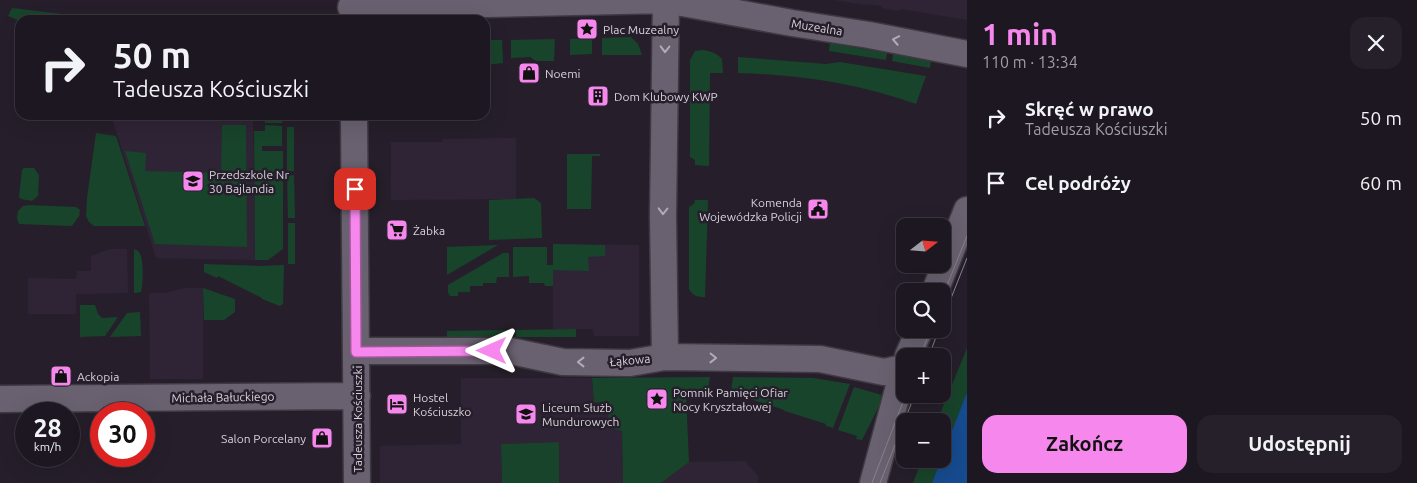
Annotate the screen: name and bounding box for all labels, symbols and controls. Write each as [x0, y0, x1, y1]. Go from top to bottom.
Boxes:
place icon: Plac Muzealny [575, 17, 599, 41]
street label: Muzealna [790, 17, 844, 37]
text: 1 min [982, 17, 1058, 51]
button: close [1350, 17, 1402, 69]
place label: Plac Muzealny [603, 23, 679, 36]
icon: right [30, 35, 95, 100]
text: 50 m [113, 35, 191, 75]
one-way arrow [892, 36, 901, 46]
one-way arrow [660, 45, 670, 53]
text: 110 m · 13:34 [982, 53, 1078, 71]
shop icon: Noemi [517, 61, 541, 85]
place label: Noemi [545, 67, 581, 80]
text: Tadeusza Kościuszki [113, 76, 309, 101]
building icon: Dom Klubowy KWP [586, 84, 610, 108]
place label: Dom Klubowy KWP [614, 90, 718, 103]
text: Skręć w prawo [1025, 98, 1154, 120]
icon: right [982, 104, 1010, 132]
text: 50 m [1360, 107, 1402, 129]
text: Tadeusza Kościuszki [1025, 120, 1168, 138]
place label: Przedszkole Nr 30 Bajlandia [209, 168, 289, 195]
pin [334, 168, 376, 210]
school or university icon: Przedszkole Nr 30 Bajlandia [181, 169, 205, 193]
icon: arrive [982, 169, 1010, 197]
text: Cel podróży [1025, 172, 1131, 194]
text: 60 m [1360, 172, 1402, 194]
icon: arrive [341, 175, 369, 203]
place label: Komenda Wojewódzka Policji [699, 196, 802, 223]
public building icon: Komenda Wojewódzka Policji [806, 197, 830, 221]
one-way arrow [658, 208, 668, 215]
supermarket icon: Żabka [385, 218, 409, 242]
north arrow [896, 218, 951, 272]
map controls [896, 218, 951, 468]
place label: Żabka [413, 224, 445, 237]
button: search [896, 283, 951, 338]
position arrow [465, 324, 517, 376]
button: + [896, 348, 951, 403]
street label: Łąkowa [609, 352, 651, 368]
one-way arrow [710, 353, 718, 363]
one-way arrow [577, 357, 585, 367]
shop icon: Ackopia [49, 364, 73, 388]
street label: Tadeusza Kościuszki [351, 365, 364, 472]
place label: Ackopia [77, 370, 119, 383]
place label: Pomnik Pamięci Ofiar Nocy Kryształowej [673, 386, 788, 413]
place icon: Pomnik Pamięci Ofiar Nocy Kryształowej [645, 387, 669, 411]
street label: Michała Bałuckiego [171, 390, 275, 404]
place label: Hostel Kościuszko [413, 391, 471, 418]
hotel icon: Hostel Kościuszko [385, 392, 409, 416]
place label: Liceum Służb Mundurowych [542, 401, 619, 428]
speed limit sign: 30 [90, 402, 155, 467]
school or university icon: Liceum Służb Mundurowych [514, 402, 538, 426]
button: − [896, 413, 951, 468]
text: 28 [33, 414, 62, 442]
button: Zakończ [982, 415, 1187, 473]
button: Udostępnij [1197, 415, 1402, 473]
shop icon: Salon Porcelany [310, 426, 334, 450]
place label: Salon Porcelany [221, 432, 306, 445]
text: km/h [34, 440, 61, 453]

